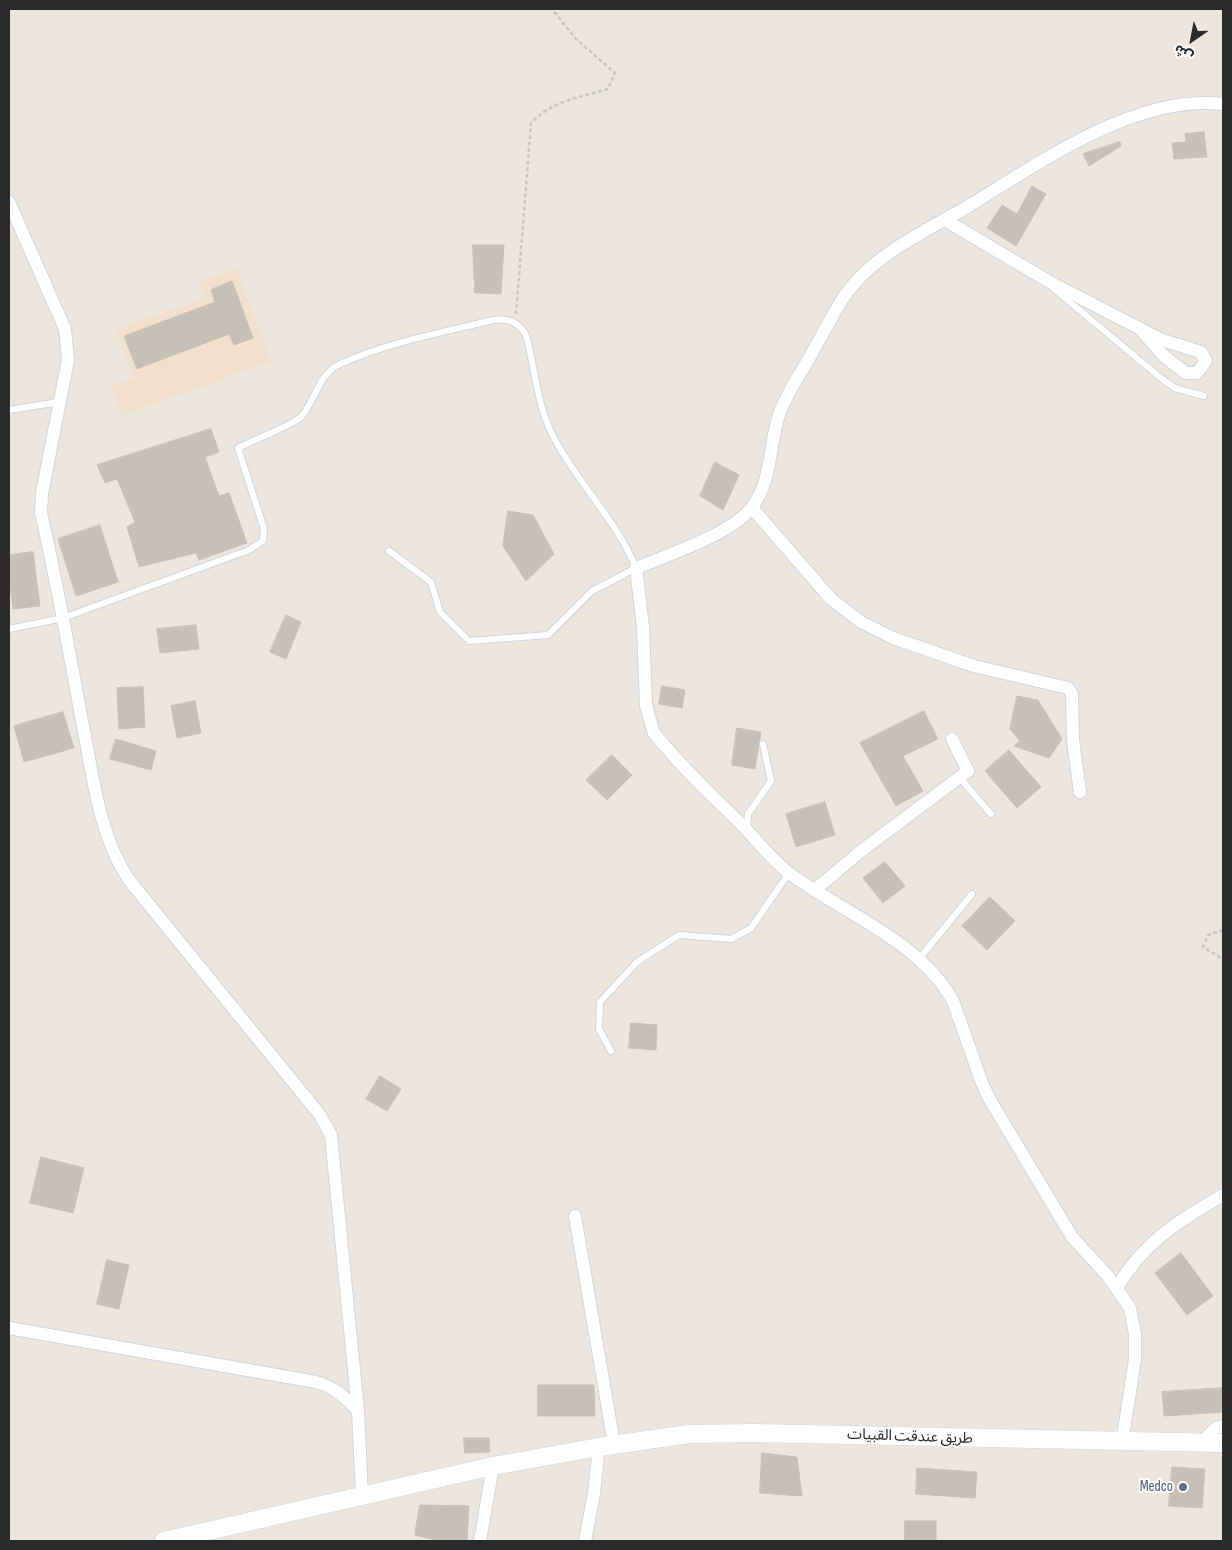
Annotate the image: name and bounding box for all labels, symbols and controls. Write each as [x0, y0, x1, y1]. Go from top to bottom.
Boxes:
north arrow [1167, 15, 1217, 65]
text: ش [1171, 41, 1196, 65]
street label: طريق عندقت القبيات [847, 1426, 973, 1448]
place label: Medco [1140, 1478, 1173, 1496]
marker: Medco [1177, 1481, 1189, 1493]

